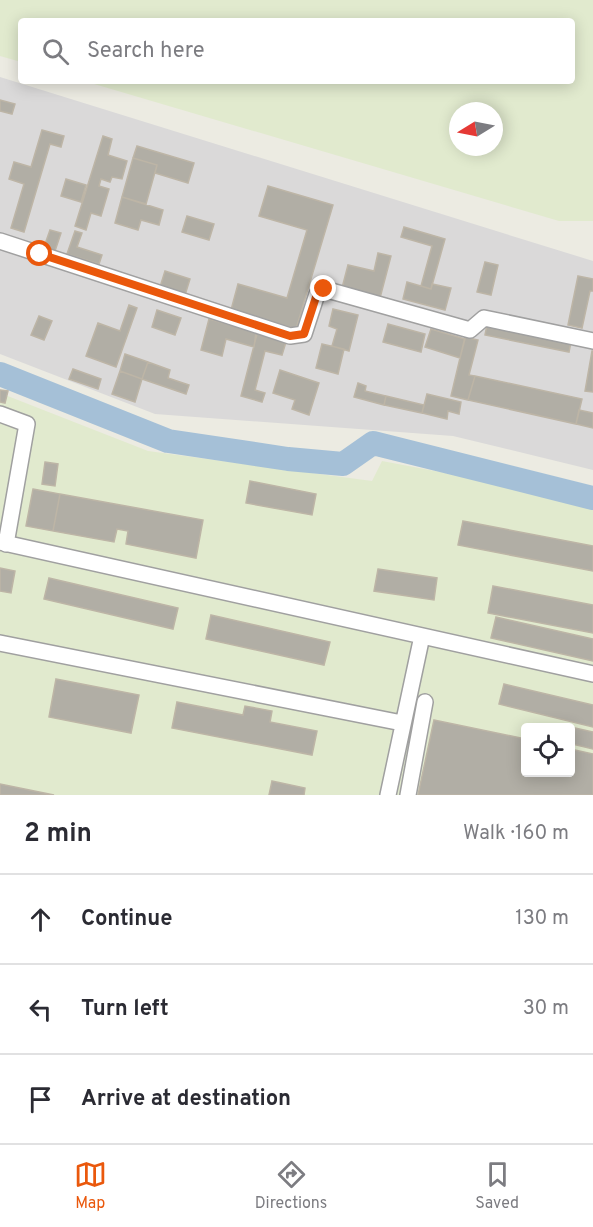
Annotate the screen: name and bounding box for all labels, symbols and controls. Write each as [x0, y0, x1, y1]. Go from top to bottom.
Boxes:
search box [18, 18, 575, 84]
icon: search [39, 35, 72, 68]
text: Search here [87, 38, 205, 65]
north arrow [449, 102, 503, 156]
route start [26, 240, 52, 266]
route end [310, 275, 336, 301]
map controls [521, 723, 575, 777]
button: locate [521, 723, 575, 777]
text: 2 min [24, 818, 92, 851]
text: Walk · 160 m [463, 821, 569, 847]
icon: ahead [24, 903, 57, 936]
text: Continue [81, 906, 172, 933]
text: 130 m [515, 906, 569, 932]
icon: left [24, 993, 57, 1026]
text: Turn left [81, 996, 169, 1023]
text: 30 m [523, 996, 569, 1022]
icon: arrive [24, 1083, 57, 1116]
text: Arrive at destination [81, 1086, 291, 1113]
tab: Map [74, 1158, 107, 1214]
tab: Directions [255, 1158, 327, 1214]
tab: Saved [475, 1158, 519, 1214]

